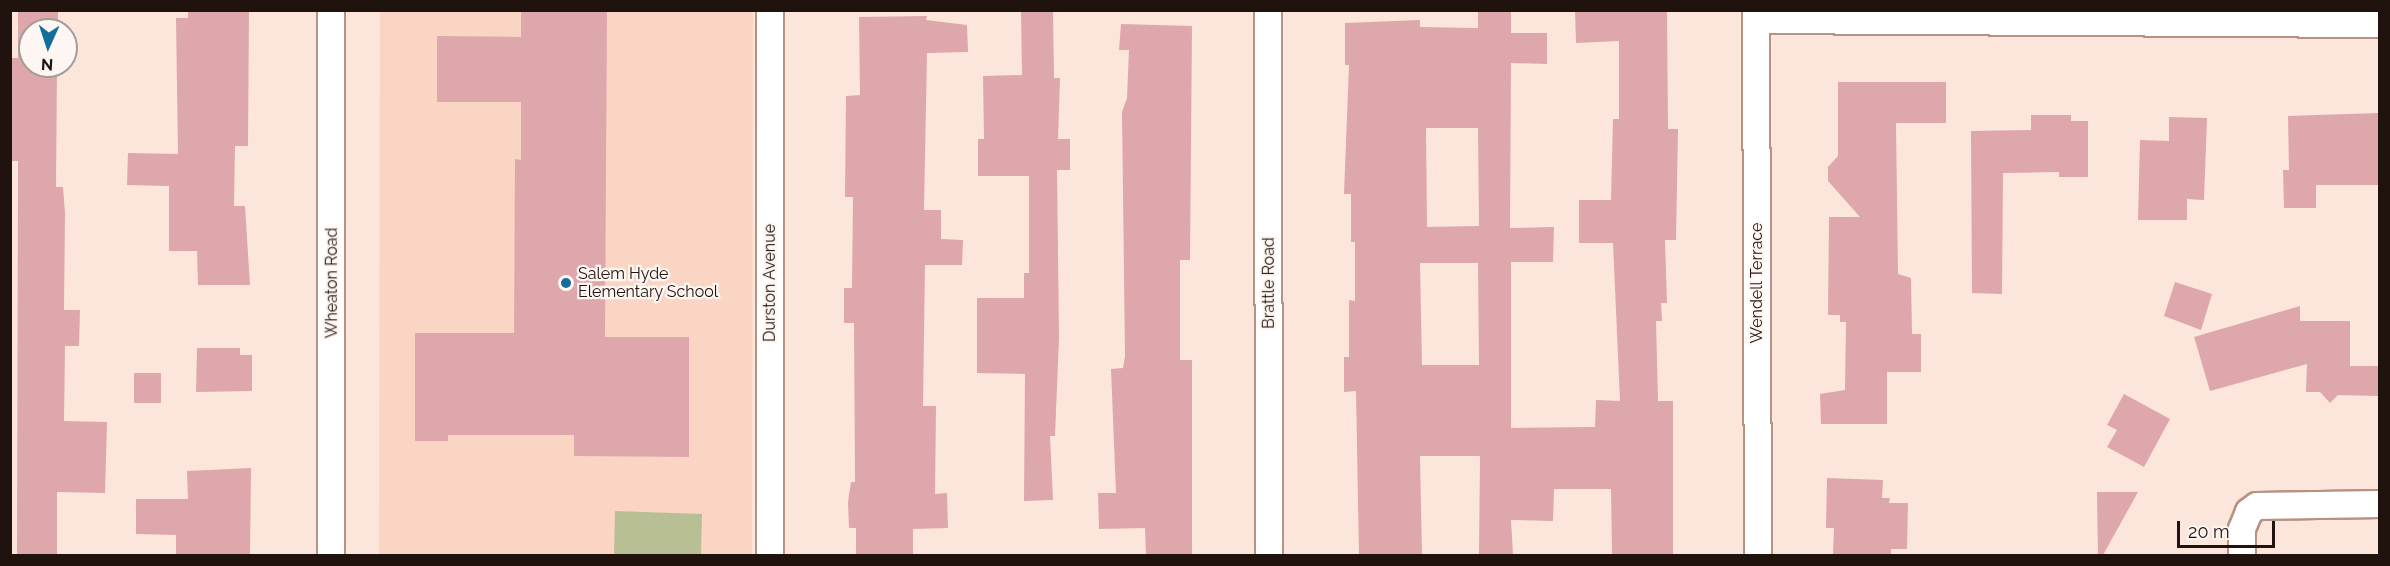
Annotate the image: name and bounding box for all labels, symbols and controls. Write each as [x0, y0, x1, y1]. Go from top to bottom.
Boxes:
north arrow [18, 18, 78, 78]
text: N [41, 55, 54, 74]
street label: Wendell Terrace [1747, 222, 1767, 344]
street label: Durston Avenue [760, 224, 780, 342]
street label: Wheaton Road [322, 228, 342, 338]
street label: Brattle Road [1259, 237, 1279, 329]
place label: Salem Hyde Elementary School [578, 264, 718, 302]
marker: Salem Hyde Elementary School [559, 276, 573, 290]
scale bar [2180, 509, 2278, 547]
text: 20 m [2188, 521, 2230, 542]

